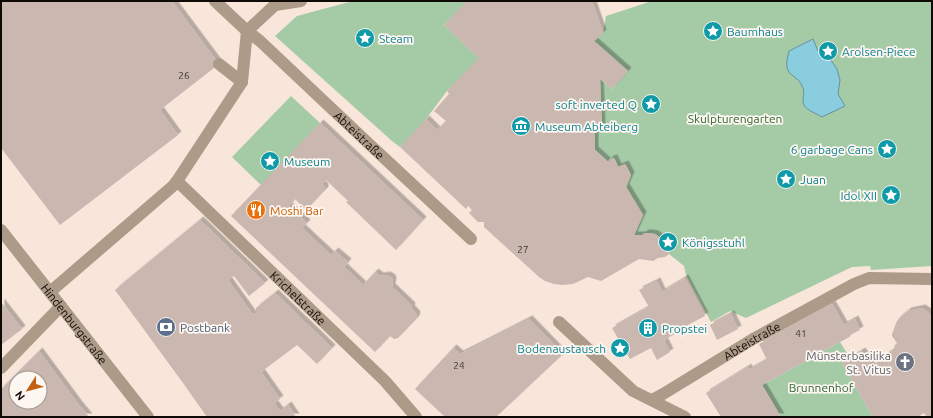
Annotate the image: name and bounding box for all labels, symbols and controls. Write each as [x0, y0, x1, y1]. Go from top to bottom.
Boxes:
place icon: Baumhaus [702, 20, 724, 42]
place label: Baumhaus [727, 25, 783, 38]
place icon: Steam [354, 27, 376, 49]
place label: Steam [379, 32, 413, 45]
place icon: Arolsen-Piece [817, 40, 839, 62]
place label: Arolsen-Piece [842, 45, 916, 58]
house number: 26 [178, 70, 190, 81]
place icon: soft inverted Q [640, 93, 662, 115]
place label: soft inverted Q [556, 98, 637, 111]
street label: Abteistraße [332, 108, 387, 161]
park label: Skulpturengarten [688, 112, 782, 125]
museum icon: Museum Abteiberg [510, 115, 532, 137]
place label: Museum Abteiberg [535, 120, 638, 133]
place icon: 6 garbage Cans [876, 138, 898, 160]
place label: 6 garbage Cans [791, 143, 873, 156]
place icon: Museum [259, 150, 281, 172]
place label: Museum [284, 155, 330, 168]
place icon: Juan [775, 168, 797, 190]
place label: Juan [800, 173, 826, 186]
place icon: Idol XII [880, 184, 902, 206]
place label: Idol XII [840, 189, 877, 202]
restaurant icon: Moshi Bar [245, 199, 267, 221]
place label: Moshi Bar [270, 204, 324, 217]
place icon: Königsstuhl [657, 231, 679, 253]
place label: Königsstuhl [682, 236, 745, 249]
house number: 27 [517, 244, 529, 255]
street label: Krichelstraße [268, 268, 329, 327]
street label: Hindenburgstraße [39, 281, 110, 366]
bank icon: Postbank [155, 316, 177, 338]
building icon: Propstei [637, 317, 659, 339]
street label: Abteistraße [721, 319, 782, 362]
place label: Postbank [180, 321, 230, 334]
place label: Propstei [662, 322, 707, 335]
house number: 41 [795, 328, 807, 339]
place icon: Bodenaustausch [609, 337, 631, 359]
place label: Bodenaustausch [517, 342, 606, 355]
place label: Münsterbasilika St. Vitus [806, 349, 891, 376]
church icon: Münsterbasilika St. Vitus [894, 351, 916, 373]
house number: 24 [453, 360, 465, 371]
north arrow [8, 370, 48, 410]
park label: Brunnenhof [789, 381, 854, 394]
text: N [13, 389, 27, 403]

